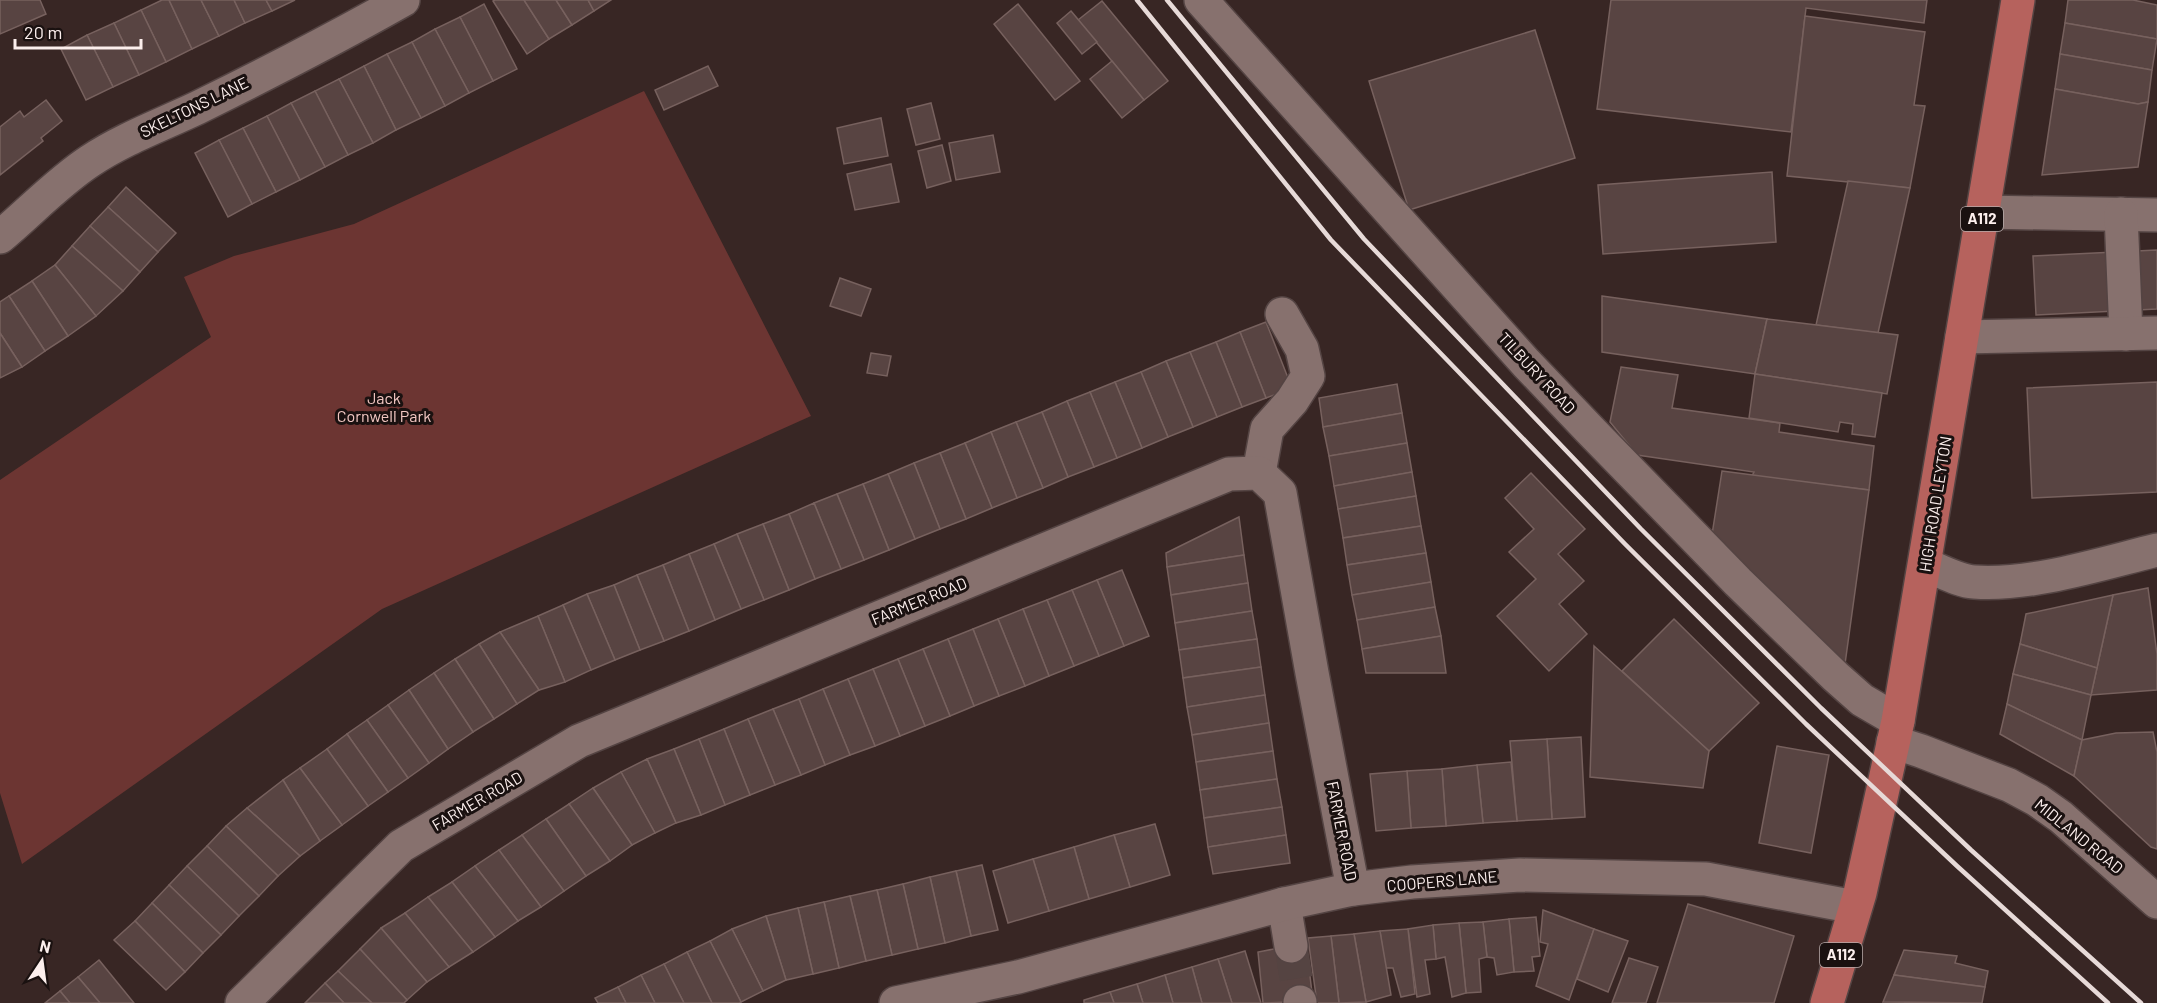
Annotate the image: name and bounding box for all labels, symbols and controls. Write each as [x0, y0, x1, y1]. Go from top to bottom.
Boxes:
scale bar [15, 12, 141, 50]
text: 20 m [24, 21, 62, 43]
street label: SKELTONS LANE [137, 72, 251, 141]
road number: A112 [1961, 207, 2003, 231]
street label: TILBURY ROAD [1495, 328, 1580, 417]
park label: Jack Cornwell Park [337, 388, 431, 425]
street label: HIGH ROAD LEYTON [1914, 435, 1955, 573]
street label: FARMER ROAD [868, 573, 969, 628]
street label: FARMER ROAD [428, 767, 525, 834]
street label: FARMER ROAD [1324, 779, 1361, 882]
street label: MIDLAND ROAD [2031, 794, 2127, 877]
street label: COOPERS LANE [1386, 866, 1498, 895]
north arrow [12, 931, 72, 991]
text: N [38, 935, 53, 956]
road number: A112 [1820, 943, 1862, 967]

